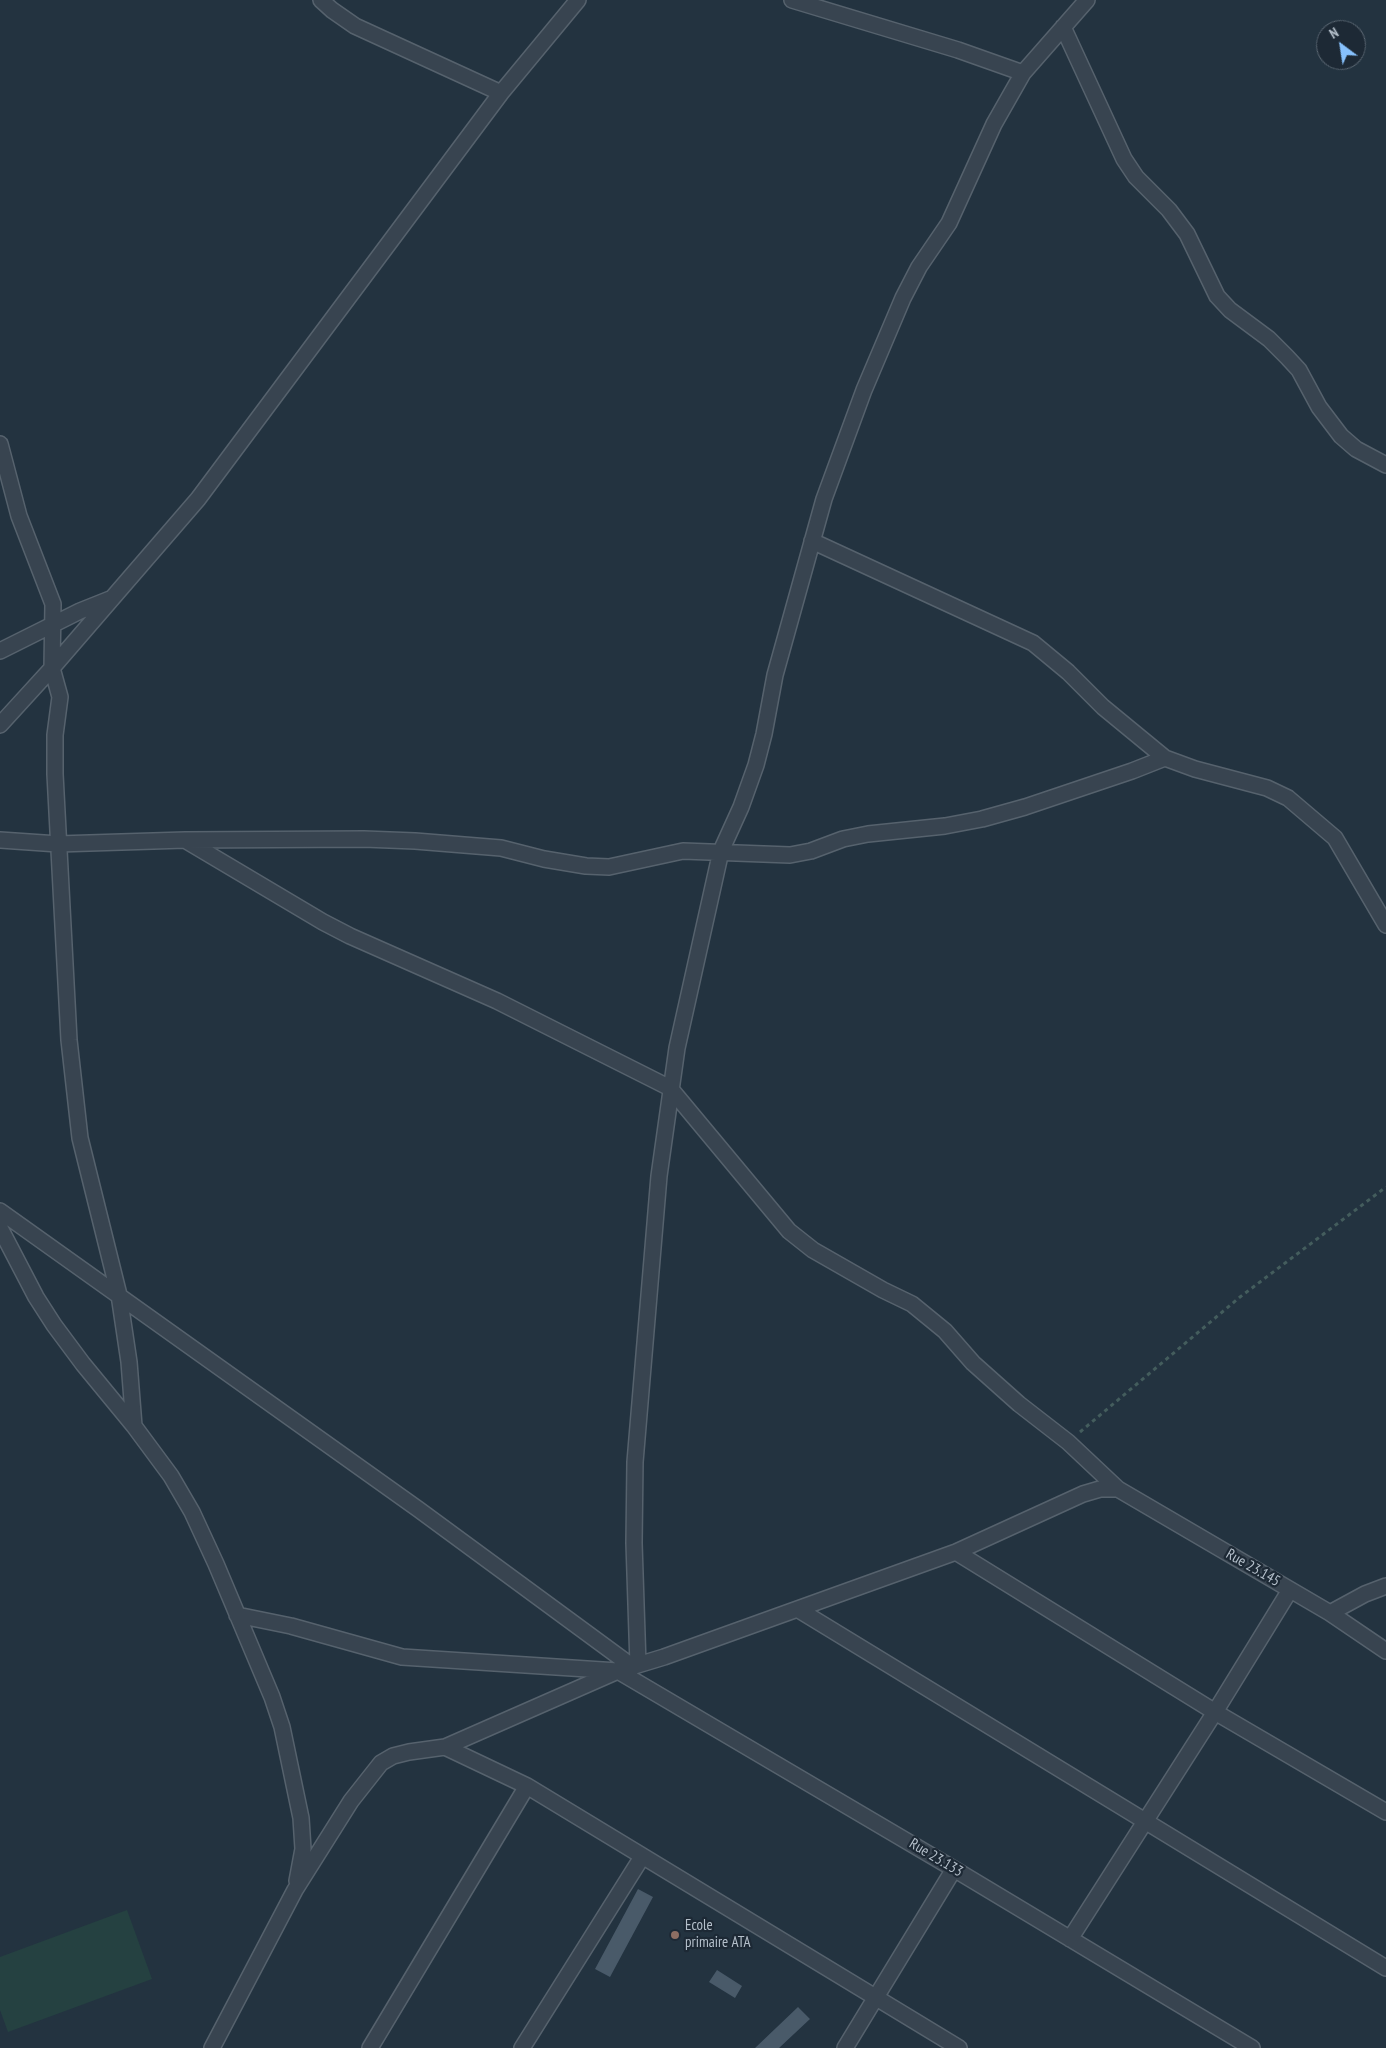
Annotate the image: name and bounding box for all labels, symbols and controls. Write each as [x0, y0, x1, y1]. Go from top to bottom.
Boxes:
north arrow [1316, 20, 1366, 70]
text: N [1326, 23, 1342, 43]
street label: Rue 23.145 [1223, 1545, 1283, 1591]
street label: Rue 23.133 [906, 1835, 966, 1881]
place label: Ecole primaire ATA [685, 1917, 751, 1952]
marker: Ecole primaire ATA [669, 1929, 681, 1941]

